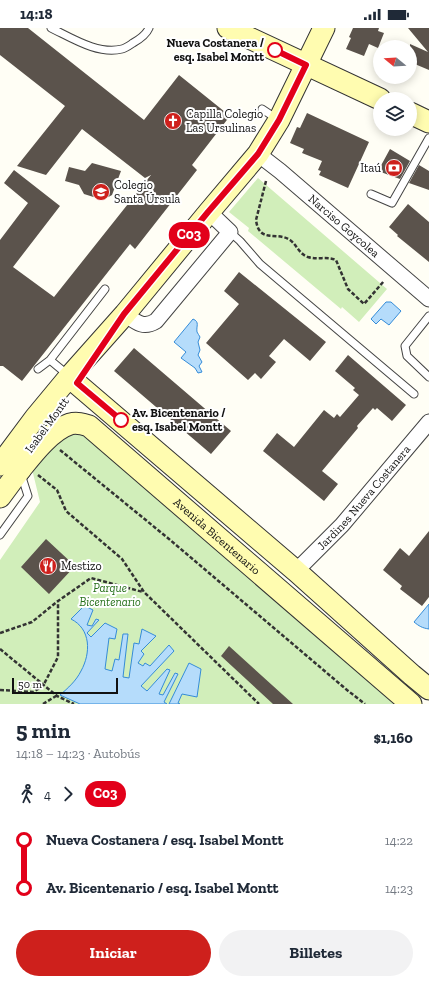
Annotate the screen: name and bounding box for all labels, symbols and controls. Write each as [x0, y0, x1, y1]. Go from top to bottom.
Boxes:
text: 14:18 [20, 5, 52, 23]
place label: Nueva Costanera / esq. Isabel Montt [166, 36, 264, 64]
north arrow [373, 40, 417, 84]
map controls [373, 40, 417, 136]
marker: Nueva Costanera / esq. Isabel Montt [267, 42, 283, 58]
button: layers [373, 92, 417, 136]
place label: Capilla Colegio Las Ursulinas [186, 107, 263, 135]
church icon: Capilla Colegio Las Ursulinas [163, 111, 183, 131]
bank icon: Itaú [384, 158, 404, 178]
place label: Itaú [360, 161, 381, 175]
place label: Colegio Santa Úrsula [114, 178, 181, 206]
school or university icon: Colegio Santa Úrsula [91, 182, 111, 202]
street label: Narciso Goycolea [306, 192, 382, 260]
line badge: C03 [166, 222, 212, 248]
text: C03 [177, 226, 201, 243]
street label: Isabel Montt [22, 394, 72, 455]
place label: Av. Bicentenario / esq. Isabel Montt [132, 406, 226, 434]
marker: Av. Bicentenario / esq. Isabel Montt [113, 412, 129, 428]
street label: Jardines Nueva Costanera [314, 442, 413, 553]
street label: Avenida Bicentenario [170, 495, 263, 578]
restaurant icon: Mestizo [38, 556, 58, 576]
place label: Mestizo [61, 559, 102, 573]
park label: Parque Bicentenario [79, 581, 141, 609]
scale bar [12, 676, 118, 695]
text: 50 m [18, 678, 42, 691]
text: 5 min [16, 717, 71, 744]
text: $1,160 [374, 729, 413, 747]
text: 14:18 – 14:23 · Autobús [16, 746, 140, 761]
icon: walk [16, 783, 38, 805]
icon: forward [57, 783, 79, 805]
text: C03 [93, 785, 118, 802]
text: 4 [44, 787, 51, 802]
text: Nueva Costanera / esq. Isabel Montt [46, 831, 283, 849]
text: 14:22 [385, 833, 413, 848]
text: Av. Bicentenario / esq. Isabel Montt [46, 879, 279, 897]
text: 14:23 [385, 881, 413, 896]
button: Iniciar [16, 930, 211, 976]
button: Billetes [219, 930, 413, 976]

